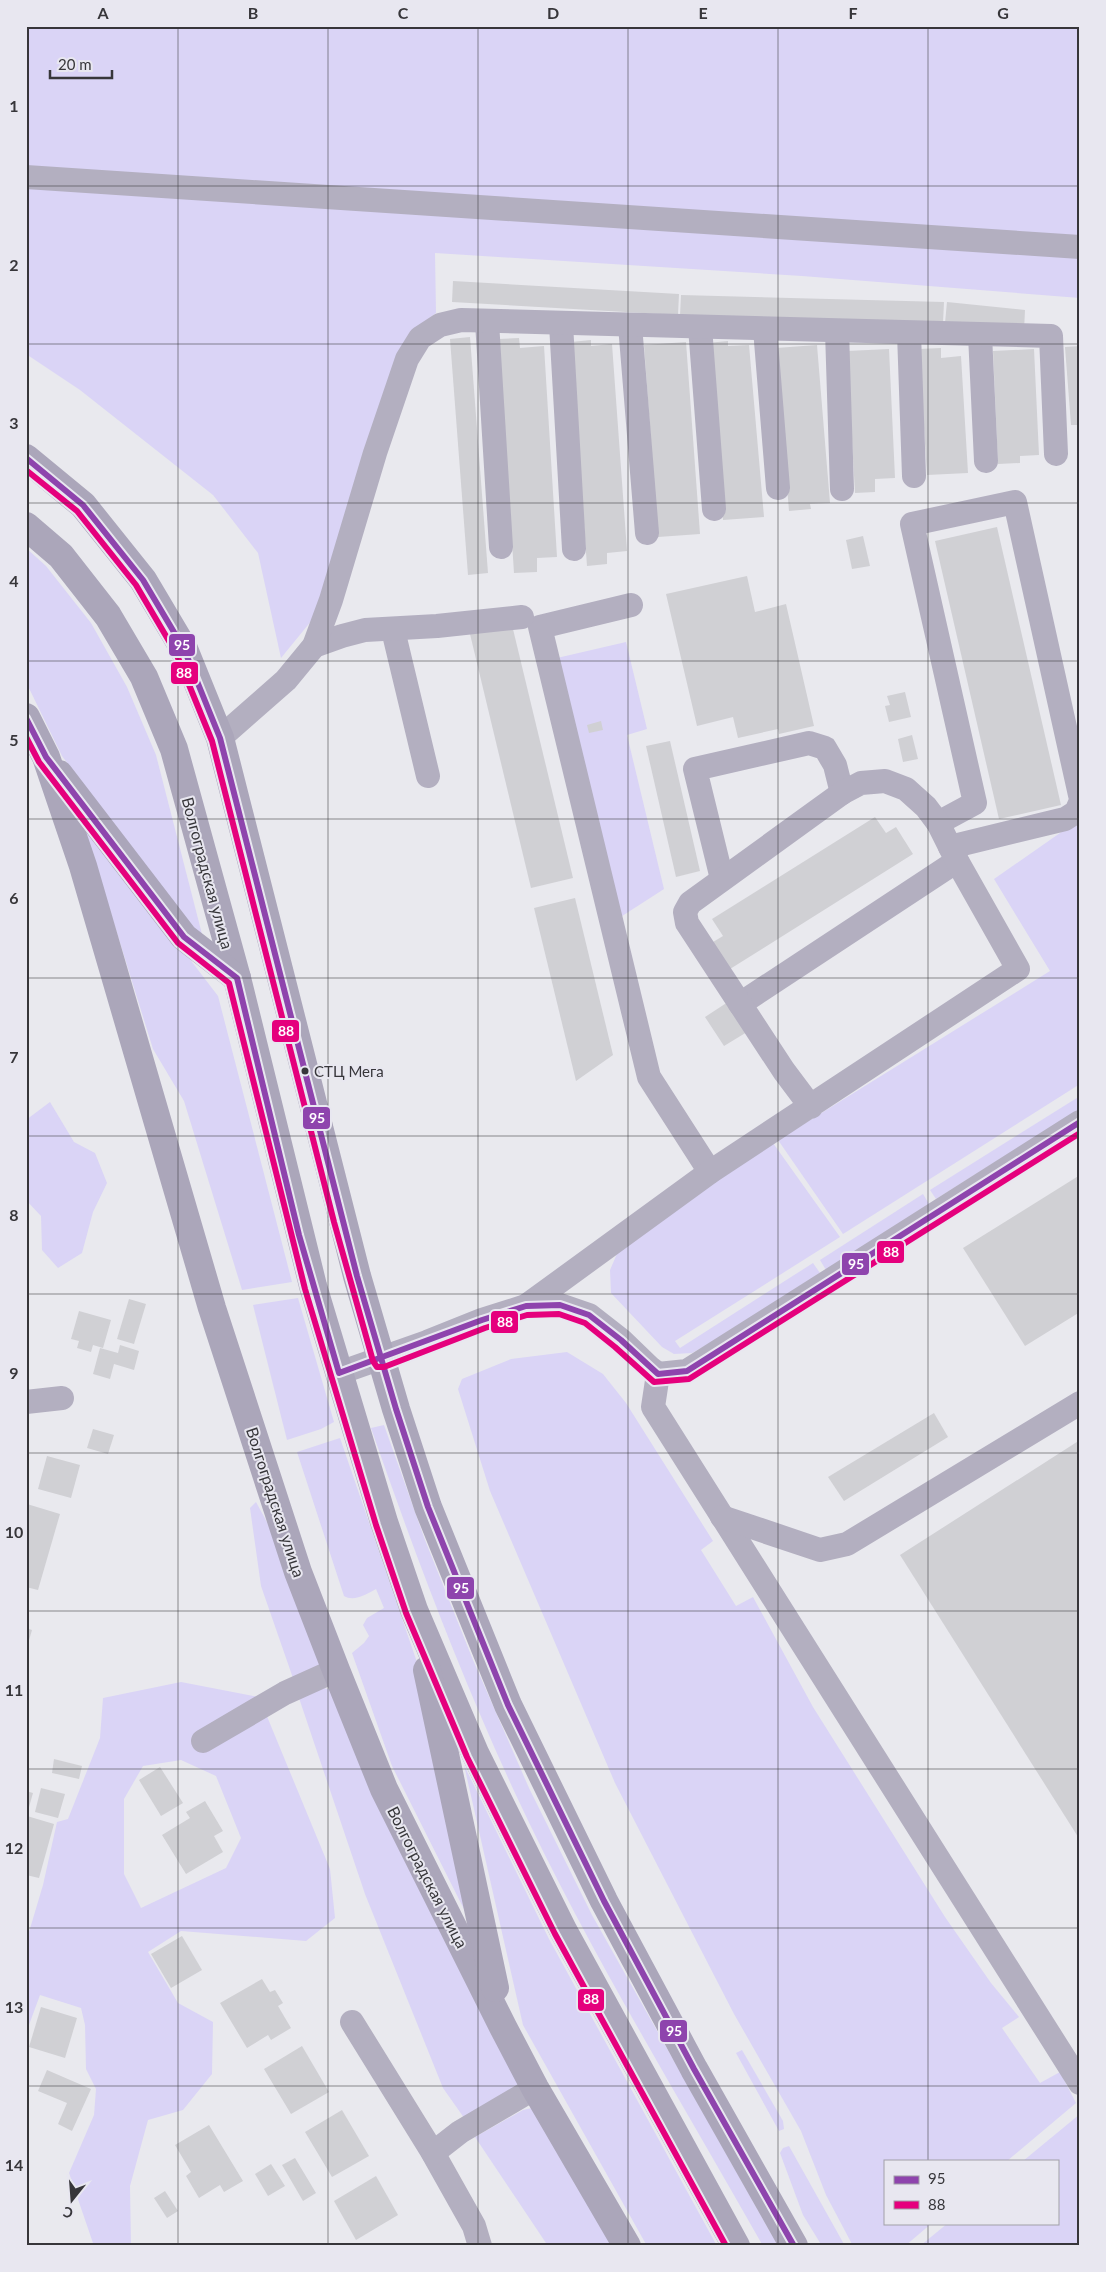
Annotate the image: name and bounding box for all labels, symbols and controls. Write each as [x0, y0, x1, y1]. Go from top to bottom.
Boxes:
text: A [96, 3, 109, 22]
text: B [248, 3, 258, 22]
text: C [398, 3, 409, 22]
text: D [547, 3, 559, 22]
text: E [698, 3, 708, 22]
text: F [848, 3, 858, 22]
text: G [997, 3, 1009, 22]
scale bar [50, 48, 112, 80]
text: 20 m [58, 55, 92, 73]
text: 1 [9, 96, 19, 115]
text: 2 [9, 255, 19, 274]
text: 3 [9, 413, 19, 432]
text: 4 [9, 571, 19, 590]
line badge: 95 [168, 633, 196, 657]
text: 95 [174, 636, 190, 653]
line badge: 88 [170, 661, 199, 685]
text: 88 [176, 664, 192, 681]
text: 5 [9, 730, 19, 749]
street label: Волгоградская улица [179, 795, 237, 951]
text: 6 [9, 888, 19, 907]
line badge: 88 [271, 1019, 300, 1043]
text: 88 [278, 1022, 294, 1039]
text: 7 [9, 1047, 19, 1066]
place label: СТЦ Мега [314, 1062, 384, 1080]
marker: СТЦ Мега [300, 1066, 310, 1076]
line badge: 95 [302, 1106, 331, 1130]
text: 95 [309, 1109, 325, 1126]
text: 8 [9, 1205, 19, 1224]
line badge: 88 [876, 1240, 905, 1264]
text: 88 [883, 1243, 899, 1260]
line badge: 95 [841, 1252, 870, 1276]
text: 95 [848, 1255, 864, 1272]
line badge: 88 [490, 1310, 519, 1334]
text: 88 [497, 1313, 513, 1330]
text: 9 [9, 1363, 19, 1382]
street label: Волгоградская улица [243, 1425, 309, 1579]
text: 10 [5, 1522, 23, 1541]
line badge: 95 [446, 1576, 475, 1600]
text: 95 [453, 1579, 469, 1596]
text: 11 [5, 1680, 23, 1699]
street label: Волгоградская улица [384, 1803, 472, 1951]
text: 12 [5, 1838, 23, 1857]
line badge: 88 [577, 1988, 605, 2012]
text: 88 [583, 1990, 599, 2007]
text: 13 [5, 1997, 23, 2016]
line badge: 95 [659, 2019, 688, 2043]
text: 95 [666, 2022, 682, 2039]
text: 14 [5, 2155, 23, 2174]
legend [884, 2160, 1058, 2224]
text: 95 [928, 2169, 945, 2187]
north arrow [48, 2174, 98, 2224]
text: 88 [928, 2195, 945, 2213]
text: С [60, 2203, 75, 2222]

